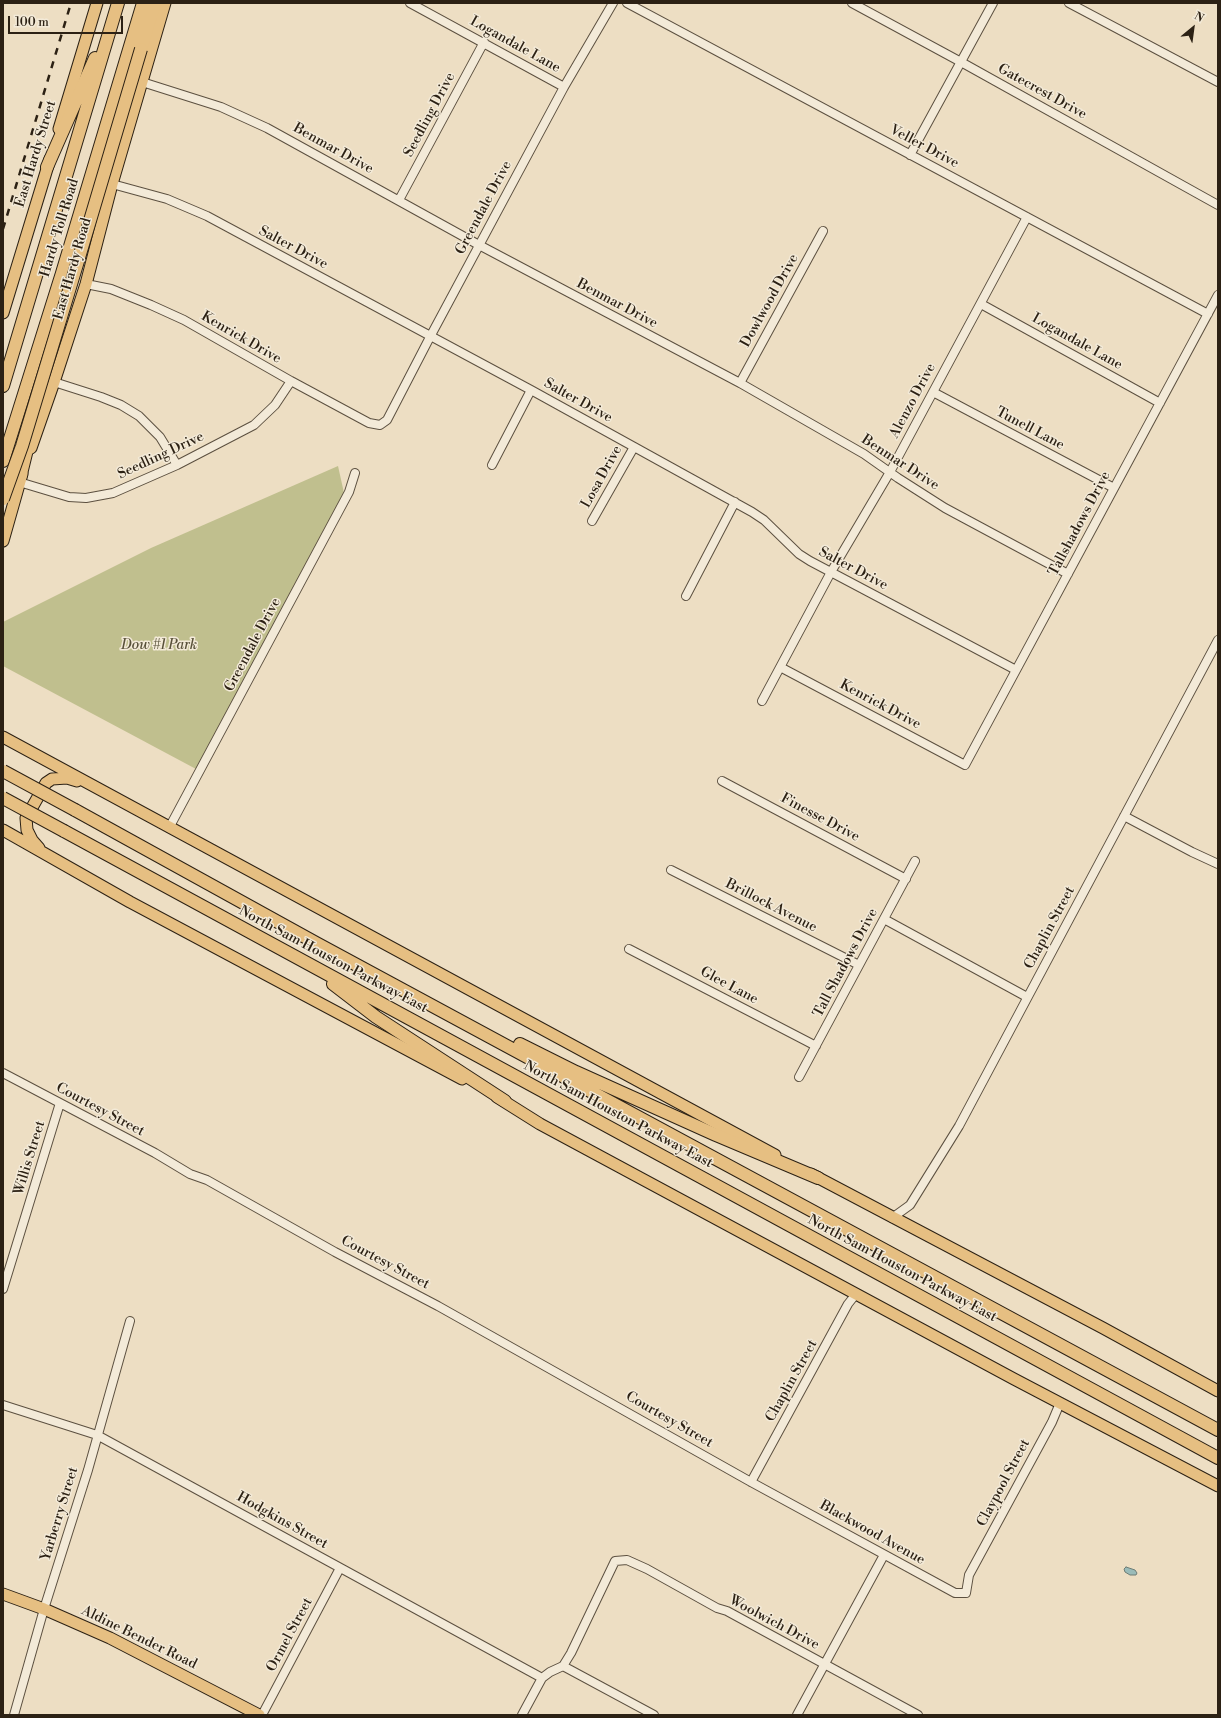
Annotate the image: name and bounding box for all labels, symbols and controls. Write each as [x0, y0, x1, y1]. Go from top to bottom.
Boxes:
scale bar [10, 8, 125, 34]
north arrow [1173, 8, 1213, 48]
text: N [1192, 9, 1206, 26]
street label: Logandale Lane [467, 13, 563, 77]
text: 100 m [15, 15, 49, 30]
street label: Gatecrest Drive [995, 61, 1089, 123]
street label: Seedling Drive [401, 70, 459, 160]
street label: East Hardy Street [12, 99, 60, 209]
street label: Benmar Drive [290, 120, 376, 178]
street label: Veller Drive [887, 122, 961, 172]
street label: Greendale Drive [452, 158, 516, 258]
street label: Hardy Toll Road [37, 177, 83, 279]
street label: East Hardy Road [50, 216, 96, 322]
street label: Salter Drive [256, 223, 330, 273]
street label: Dowlwood Drive [737, 251, 803, 351]
street label: Benmar Drive [574, 276, 660, 332]
street label: Kenrick Drive [198, 308, 284, 368]
street label: Logandale Lane [1029, 310, 1125, 374]
street label: Alenzo Drive [886, 361, 940, 441]
street label: Salter Drive [541, 375, 615, 427]
street label: Tunell Lane [993, 404, 1067, 454]
street label: Seedling Drive [115, 429, 207, 483]
street label: Benmar Drive [858, 432, 942, 494]
street label: Losa Drive [578, 443, 626, 511]
street label: Tallshadows Drive [1045, 469, 1115, 579]
street label: Salter Drive [816, 544, 890, 594]
street label: Greendale Drive [221, 595, 285, 695]
park label: Dow #1 Park [121, 638, 197, 654]
street label: Kenrick Drive [837, 677, 923, 733]
street label: Finesse Drive [778, 790, 862, 846]
street label: Brillock Avenue [722, 876, 820, 936]
street label: Chaplin Street [1021, 884, 1079, 972]
street label: North Sam Houston Parkway East [236, 903, 430, 1017]
street label: Tall Shadows Drive [810, 906, 882, 1020]
street label: Glee Lane [697, 964, 761, 1008]
street label: North Sam Houston Parkway East [521, 1058, 715, 1172]
street label: Courtesy Street [53, 1080, 147, 1140]
street label: Willis Street [11, 1119, 49, 1197]
street label: North Sam Houston Parkway East [805, 1212, 999, 1326]
street label: Courtesy Street [338, 1233, 432, 1293]
street label: Chaplin Street [763, 1337, 821, 1425]
street label: Courtesy Street [622, 1388, 716, 1452]
street label: Claypool Street [974, 1436, 1034, 1530]
street label: Yarberry Street [38, 1465, 82, 1563]
street label: Hodgkins Street [233, 1489, 331, 1553]
street label: Blackwood Avenue [816, 1497, 928, 1569]
street label: Woolwich Drive [726, 1592, 822, 1654]
street label: Ormel Street [263, 1595, 317, 1675]
street label: Aldine Bender Road [79, 1603, 199, 1673]

